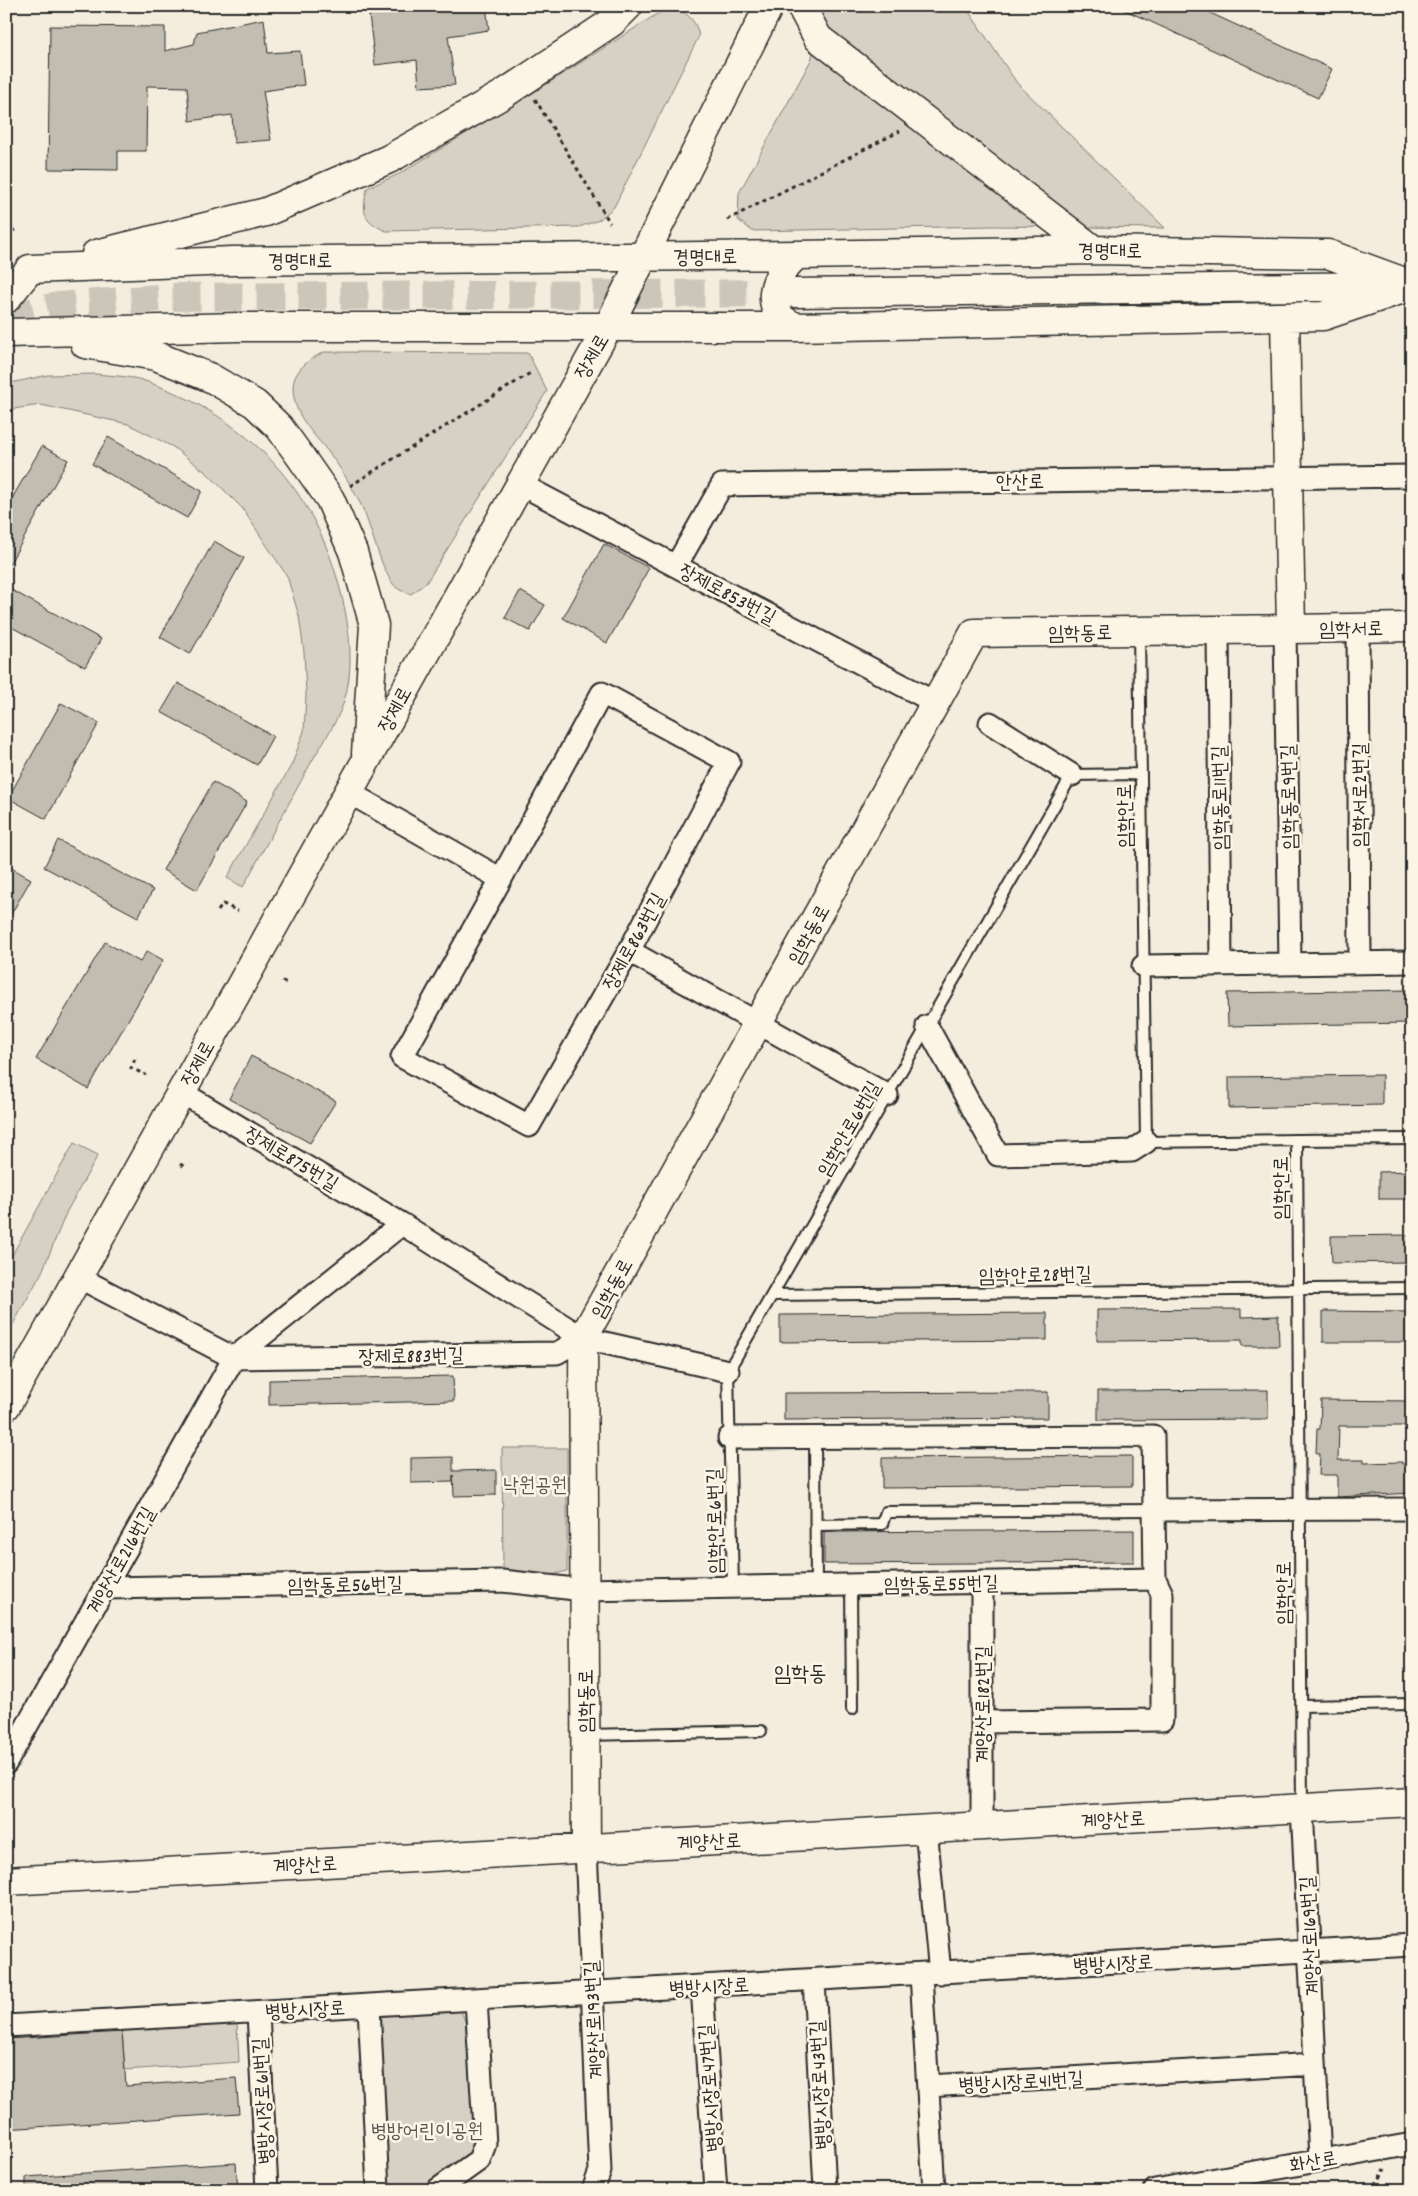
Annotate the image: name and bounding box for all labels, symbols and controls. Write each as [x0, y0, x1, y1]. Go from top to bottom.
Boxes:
street label: 경명대로 [1078, 239, 1142, 267]
street label: 경명대로 [673, 244, 737, 274]
street label: 경명대로 [268, 248, 332, 278]
street label: 장제로 [569, 330, 618, 385]
street label: 안산로 [996, 470, 1044, 498]
street label: 장제로853번길 [673, 558, 780, 633]
street label: 임학서로 [1319, 616, 1383, 646]
street label: 임학동로 [1048, 620, 1112, 650]
street label: 장제로 [373, 683, 421, 738]
street label: 임학서로2번길 [1348, 742, 1376, 848]
street label: 임학동로9번길 [1276, 744, 1306, 850]
street label: 임학동로11번길 [1207, 745, 1237, 851]
street label: 임학안로 [1112, 784, 1142, 848]
street label: 장제로863번길 [597, 889, 674, 996]
street label: 임학동로 [783, 901, 838, 970]
street label: 장제로 [176, 1037, 224, 1092]
street label: 임학안로6번길 [812, 1076, 889, 1183]
street label: 장제로875번길 [238, 1121, 343, 1200]
street label: 임학안로 [1269, 1156, 1297, 1220]
street label: 임학동로 [586, 1255, 641, 1324]
street label: 임학안로28번길 [978, 1262, 1092, 1292]
street label: 장제로883번길 [358, 1343, 464, 1373]
street label: 임학안로6번길 [702, 1468, 732, 1574]
park label: 낙원공원 [503, 1473, 567, 1501]
street label: 계양산로216번길 [81, 1502, 164, 1620]
street label: 임학안로 [1272, 1561, 1300, 1625]
street label: 임학동로55번길 [883, 1571, 999, 1601]
street label: 임학동로56번길 [287, 1572, 403, 1602]
street label: 계양산로182번길 [971, 1645, 999, 1763]
district label: 임학동 [773, 1660, 827, 1691]
street label: 임학동로 [574, 1669, 602, 1733]
street label: 계양산로 [1080, 1806, 1146, 1838]
street label: 계양산로 [676, 1828, 742, 1860]
street label: 계양산로 [272, 1851, 338, 1883]
street label: 계양산로169번길 [1295, 1875, 1329, 1996]
street label: 병방시장로 [1072, 1950, 1154, 1982]
street label: 계양산로193번길 [579, 1960, 613, 2080]
street label: 병방시장로 [668, 1973, 750, 2005]
street label: 병방시장로 [264, 1996, 346, 2028]
street label: 병방시장로43번길 [805, 2019, 839, 2150]
street label: 병방시장로47번길 [694, 2023, 730, 2153]
street label: 병방시장로61번길 [248, 2037, 282, 2165]
street label: 병방시장로41번길 [958, 2067, 1084, 2101]
park label: 병방어린이공원 [371, 2119, 483, 2147]
street label: 화산로 [1287, 2146, 1340, 2182]

